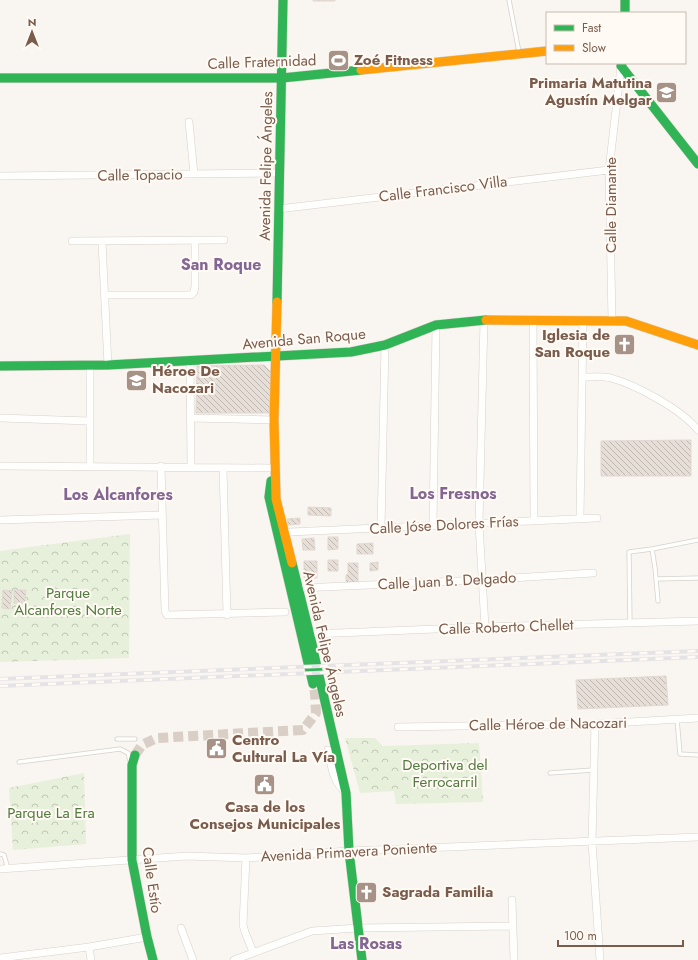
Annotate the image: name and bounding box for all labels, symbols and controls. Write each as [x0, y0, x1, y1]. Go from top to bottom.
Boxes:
north arrow [12, 12, 52, 52]
legend [546, 12, 686, 64]
text: N [28, 14, 36, 30]
text: Fast [582, 19, 601, 37]
text: Slow [582, 39, 607, 57]
sports icon: Zoé Fitness [326, 47, 352, 73]
street label: Calle Fraternidad [207, 49, 317, 75]
place label: Zoé Fitness [354, 49, 433, 71]
place label: Primaria Matutina Agustín Melgar [529, 72, 653, 111]
school or university icon: Primaria Matutina Agustín Melgar [654, 79, 680, 105]
street label: Avenida Felipe Ángeles [254, 91, 278, 241]
street label: Calle Diamante [600, 157, 622, 253]
street label: Calle Topacio [97, 163, 183, 187]
street label: Calle Francisco Villa [378, 170, 508, 208]
district label: San Roque [181, 253, 261, 276]
street label: Avenida San Roque [241, 323, 367, 355]
place label: Iglesia de San Roque [534, 324, 610, 363]
church icon: Iglesia de San Roque [612, 331, 638, 357]
place label: Héroe De Nacozari [152, 360, 220, 399]
school or university icon: Héroe De Nacozari [123, 367, 149, 393]
district label: Los Fresnos [409, 482, 497, 505]
district label: Los Alcanfores [63, 483, 173, 506]
street label: Calle Jóse Dolores Frías [369, 510, 519, 540]
street label: Calle Juan B. Delgado [377, 566, 517, 596]
street label: Avenida Felipe Ángeles [297, 569, 353, 719]
park label: Parque Alcanfores Norte [14, 582, 122, 621]
street label: Calle Roberto Chellet [438, 614, 574, 640]
street label: Calle Héroe de Nacozari [469, 712, 627, 736]
place label: Centro Cultural La Vía [232, 729, 335, 768]
public building icon: Centro Cultural La Vía [204, 736, 230, 762]
park label: Deportiva del Ferrocarril [402, 754, 488, 793]
public building icon: Casa de los Consejos Municipales [252, 771, 278, 797]
place label: Casa de los Consejos Municipales [190, 796, 341, 835]
park label: Parque La Era [7, 802, 95, 824]
street label: Avenida Primavera Poniente [260, 836, 438, 868]
street label: Calle Estío [136, 845, 168, 915]
church icon: Sagrada Familia [353, 879, 379, 905]
place label: Sagrada Familia [382, 881, 493, 903]
scale bar [558, 922, 683, 948]
text: 100 m [564, 927, 597, 945]
district label: Las Rosas [330, 932, 402, 955]

